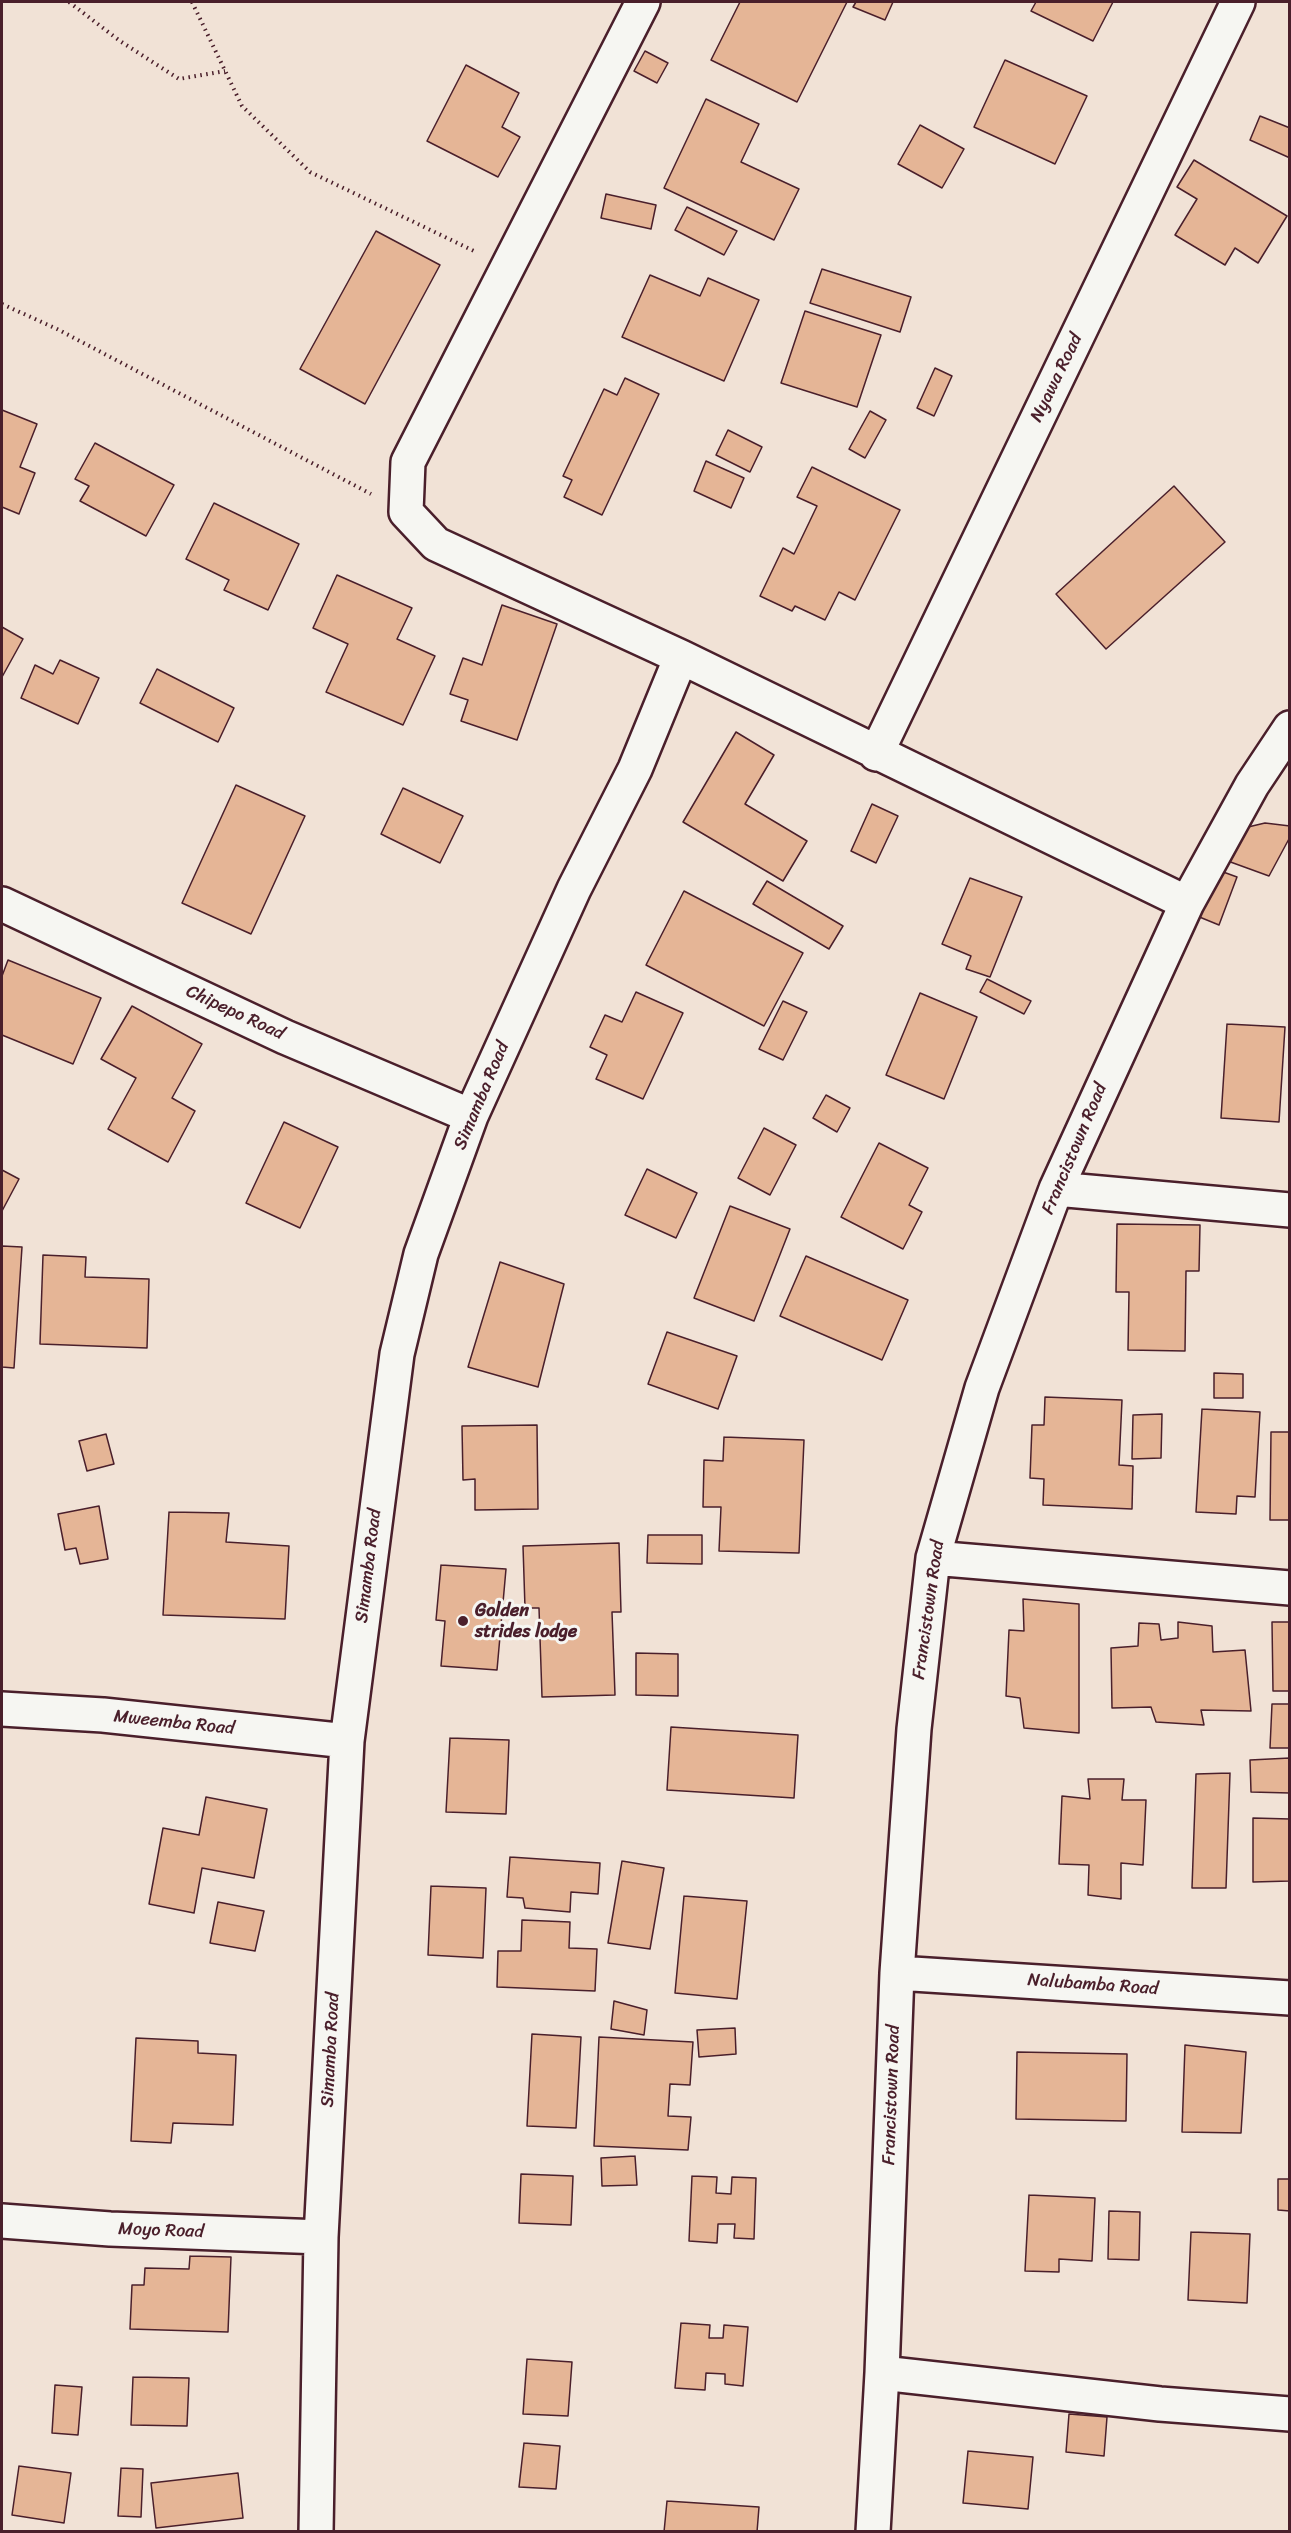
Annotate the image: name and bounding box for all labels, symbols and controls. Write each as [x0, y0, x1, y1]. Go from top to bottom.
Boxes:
street label: Nyawa Road [1026, 330, 1088, 426]
street label: Chipepo Road [182, 981, 288, 1045]
street label: Simamba Road [450, 1039, 514, 1153]
street label: Francistown Road [1038, 1080, 1112, 1218]
street label: Simamba Road [351, 1508, 387, 1624]
street label: Francistown Road [909, 1539, 949, 1681]
place label: Golden strides lodge [475, 1600, 577, 1642]
marker: Golden strides lodge [456, 1614, 470, 1628]
street label: Mweemba Road [113, 1706, 235, 1740]
street label: Nalubamba Road [1027, 1970, 1159, 2000]
street label: Simamba Road [317, 1992, 345, 2108]
street label: Francistown Road [879, 2024, 905, 2166]
street label: Moyo Road [118, 2219, 204, 2243]

